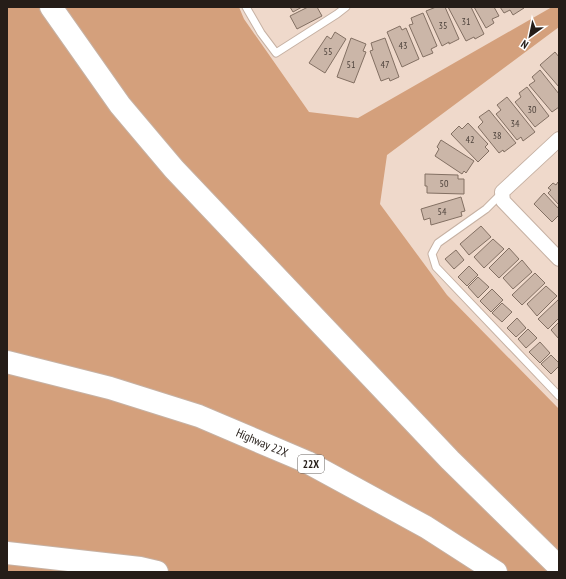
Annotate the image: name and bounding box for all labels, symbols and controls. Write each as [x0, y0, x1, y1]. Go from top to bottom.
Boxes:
house number: 31 [462, 15, 471, 28]
north arrow [510, 16, 550, 56]
house number: 35 [439, 19, 448, 32]
text: N [518, 37, 531, 52]
house number: 43 [399, 39, 408, 52]
house number: 55 [324, 45, 333, 58]
house number: 51 [347, 58, 356, 71]
house number: 47 [381, 58, 390, 71]
house number: 30 [528, 103, 537, 116]
house number: 34 [511, 117, 520, 130]
house number: 38 [493, 129, 502, 142]
house number: 42 [466, 133, 475, 146]
house number: 50 [440, 177, 449, 190]
house number: 54 [438, 205, 447, 218]
street label: Highway 22X [234, 425, 290, 460]
road number: 22X [298, 455, 324, 473]

